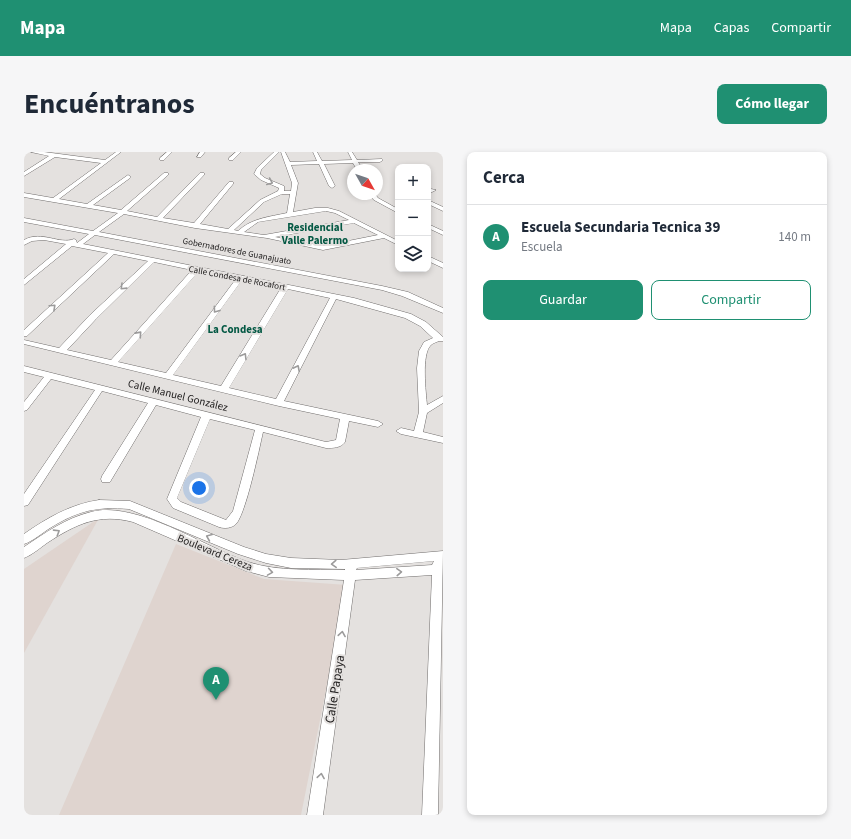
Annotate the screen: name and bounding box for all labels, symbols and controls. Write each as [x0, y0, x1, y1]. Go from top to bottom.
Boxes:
text: Mapa [20, 15, 65, 42]
text: Mapa [660, 18, 692, 38]
text: Capas [714, 18, 749, 38]
text: Compartir [771, 18, 831, 38]
text: Encuéntranos [24, 84, 195, 124]
button: Cómo llegar [717, 84, 827, 124]
north arrow [347, 164, 383, 200]
map controls [395, 164, 431, 272]
button: + [395, 164, 431, 200]
text: Cerca [483, 166, 525, 190]
one-way arrow [266, 177, 274, 185]
button: − [395, 200, 431, 236]
text: Escuela Secundaria Tecnica 39 [521, 217, 720, 238]
district label: Residencial Valle Palermo [281, 220, 348, 248]
text: A [492, 228, 500, 246]
text: 140 m [778, 228, 811, 246]
street label: Gobernadores de Guanajuato [181, 235, 292, 268]
button: layers [395, 236, 431, 272]
text: Escuela [521, 238, 563, 256]
street label: Calle Condesa de Rocafort [187, 263, 286, 294]
button: Guardar [483, 280, 643, 320]
button: Compartir [651, 280, 811, 320]
one-way arrow [120, 283, 128, 290]
one-way arrow [48, 305, 55, 312]
one-way arrow [214, 305, 221, 312]
district label: La Condesa [207, 322, 263, 337]
one-way arrow [134, 331, 141, 339]
one-way arrow [239, 353, 246, 360]
one-way arrow [292, 365, 300, 372]
street label: Calle Manuel González [126, 376, 230, 415]
your location [189, 478, 209, 498]
one-way arrow [53, 529, 60, 536]
street label: Boulevard Cereza [175, 531, 255, 574]
one-way arrow [205, 534, 212, 542]
one-way arrow [331, 559, 337, 568]
one-way arrow [267, 567, 273, 576]
one-way arrow [396, 567, 402, 576]
one-way arrow [337, 631, 346, 637]
street label: Calle Papaya [321, 654, 349, 725]
pin: A [203, 667, 229, 700]
one-way arrow [316, 773, 325, 780]

